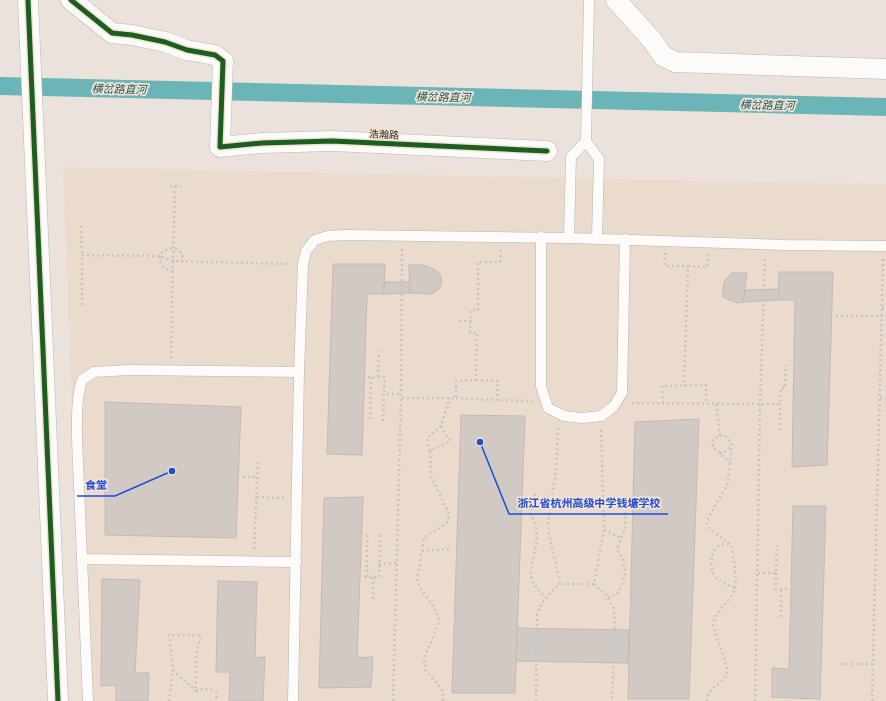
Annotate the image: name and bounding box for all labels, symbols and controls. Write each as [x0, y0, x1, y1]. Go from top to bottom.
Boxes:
water label: 横岔路直河 [91, 83, 149, 97]
water label: 横岔路直河 [415, 91, 473, 105]
water label: 横岔路直河 [739, 99, 797, 113]
street label: 浩瀚路 [369, 128, 399, 142]
callout: 食堂 [77, 473, 115, 496]
text: 食堂 [85, 479, 107, 492]
callout: 浙江省杭州高级中学钱塘学校 [509, 491, 668, 514]
text: 浙江省杭州高级中学钱塘学校 [518, 497, 661, 510]

